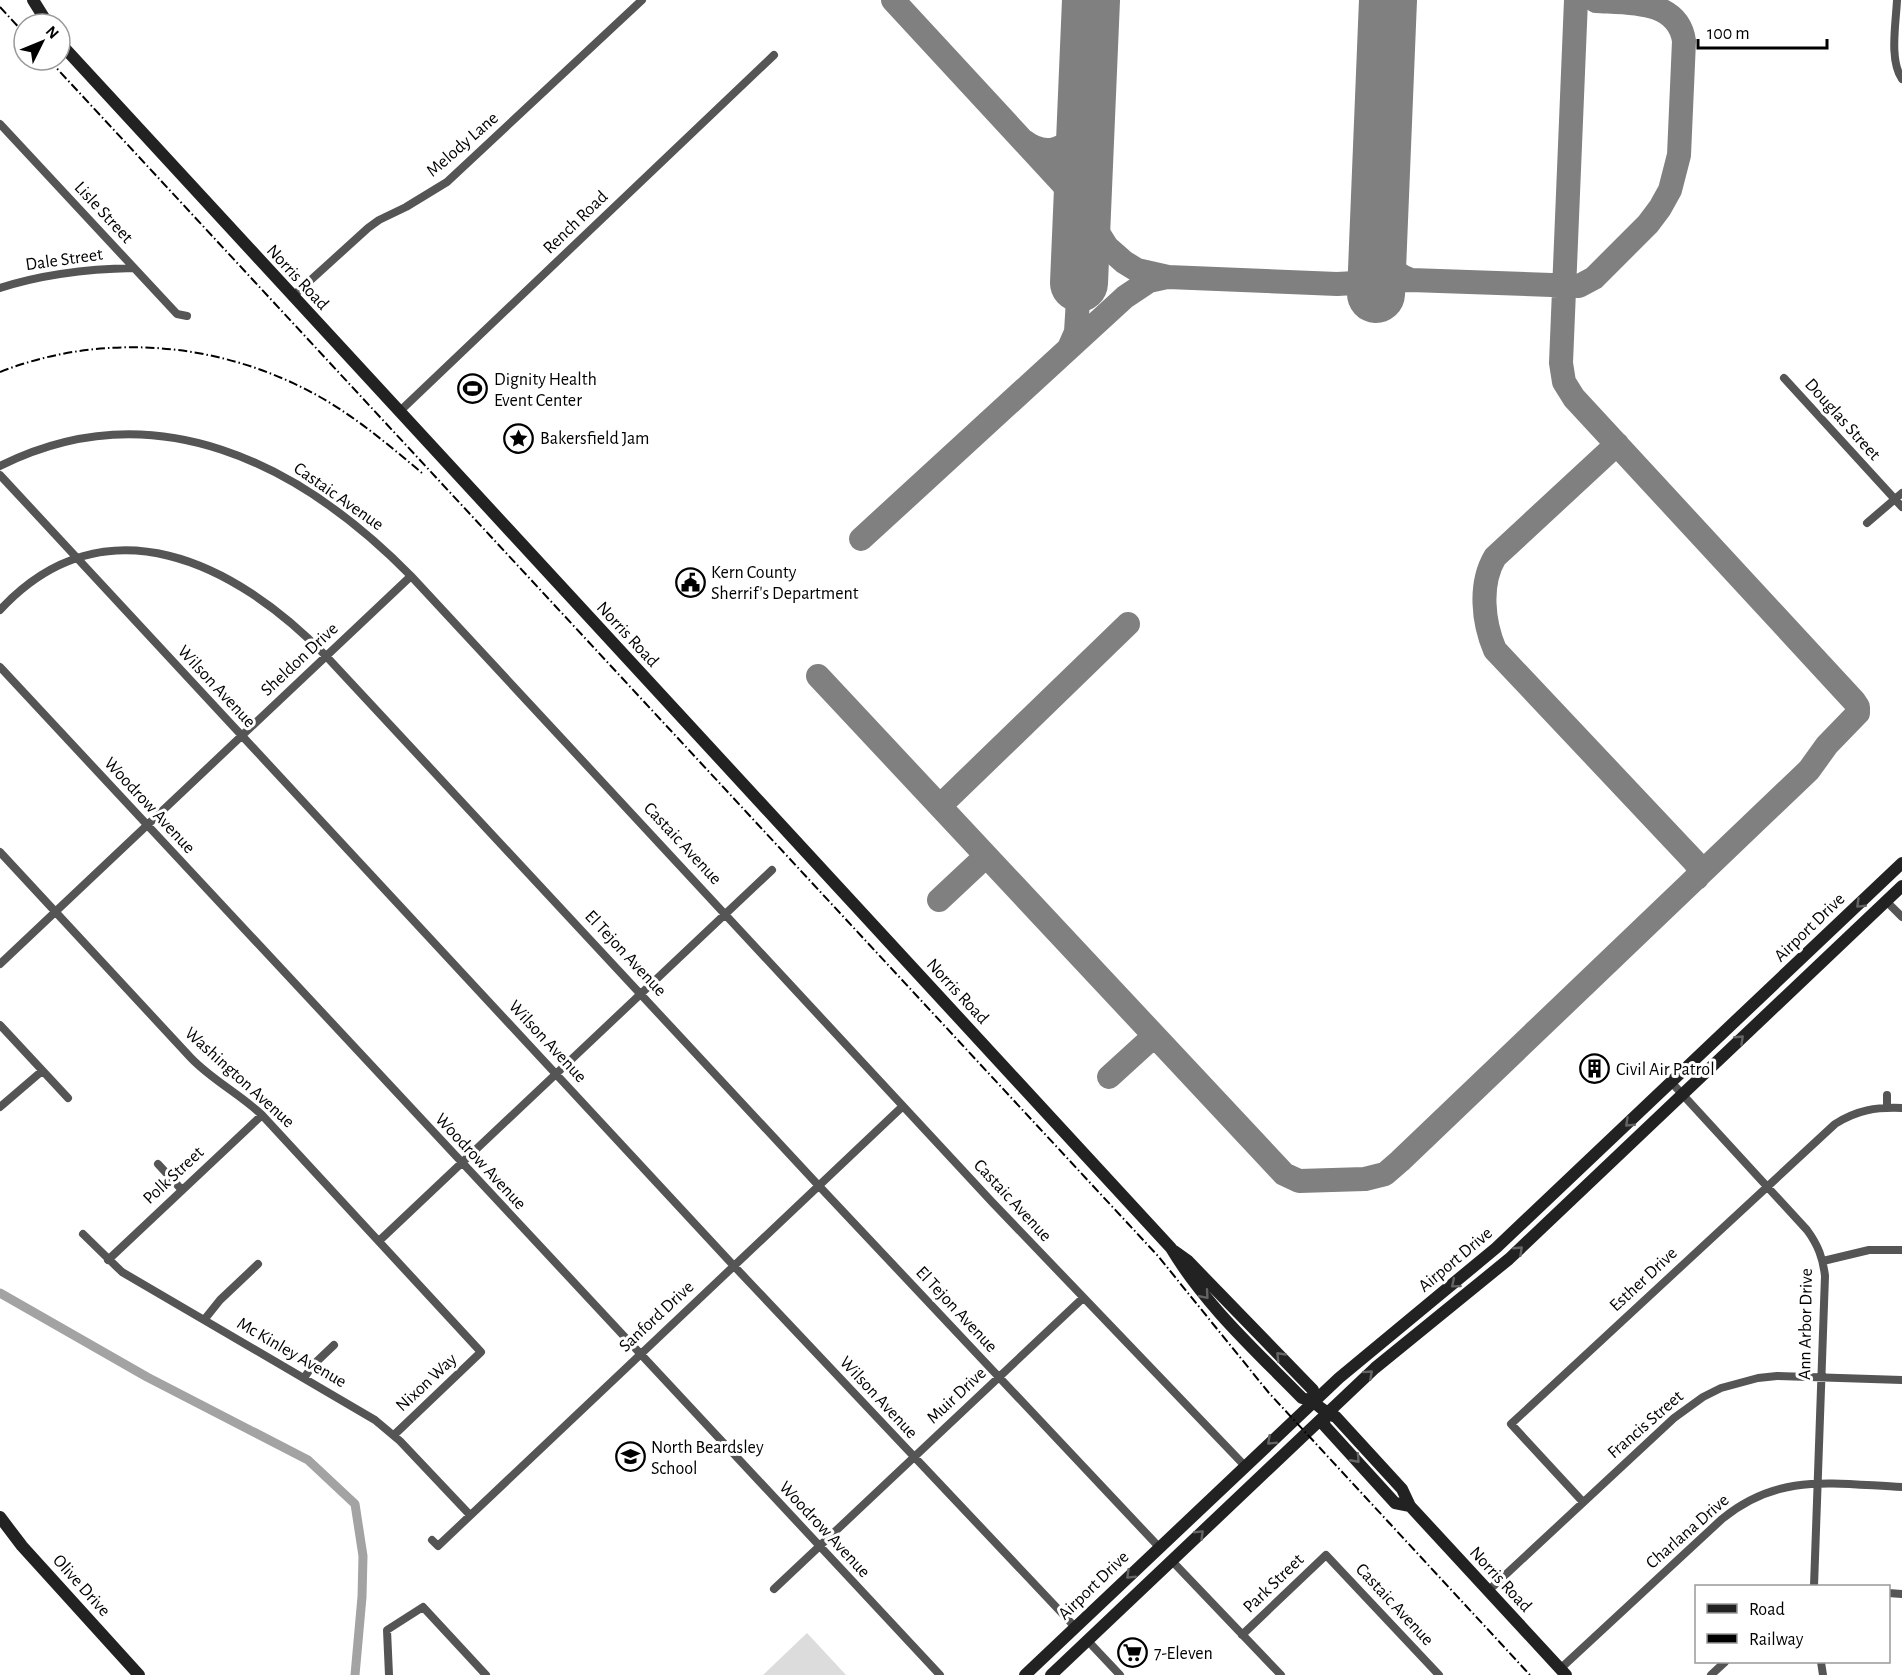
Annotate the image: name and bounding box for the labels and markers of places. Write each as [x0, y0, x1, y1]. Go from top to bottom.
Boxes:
place label: Dignity Health Event Center [494, 371, 597, 410]
sports icon: Dignity Health Event Center [457, 373, 489, 405]
place icon: Bakersfield Jam [503, 422, 535, 454]
place label: Bakersfield Jam [540, 430, 649, 448]
place label: Kern County Sherrif's Department [711, 564, 859, 603]
public building icon: Kern County Sherrif's Department [674, 566, 706, 598]
building icon: Civil Air Patrol [1579, 1053, 1611, 1085]
place label: Civil Air Patrol [1616, 1061, 1715, 1079]
place label: North Beardsley School [651, 1439, 764, 1478]
school or university icon: North Beardsley School [614, 1441, 646, 1473]
supermarket icon: 7-Eleven [1117, 1637, 1149, 1669]
place label: 7-Eleven [1154, 1645, 1213, 1663]

